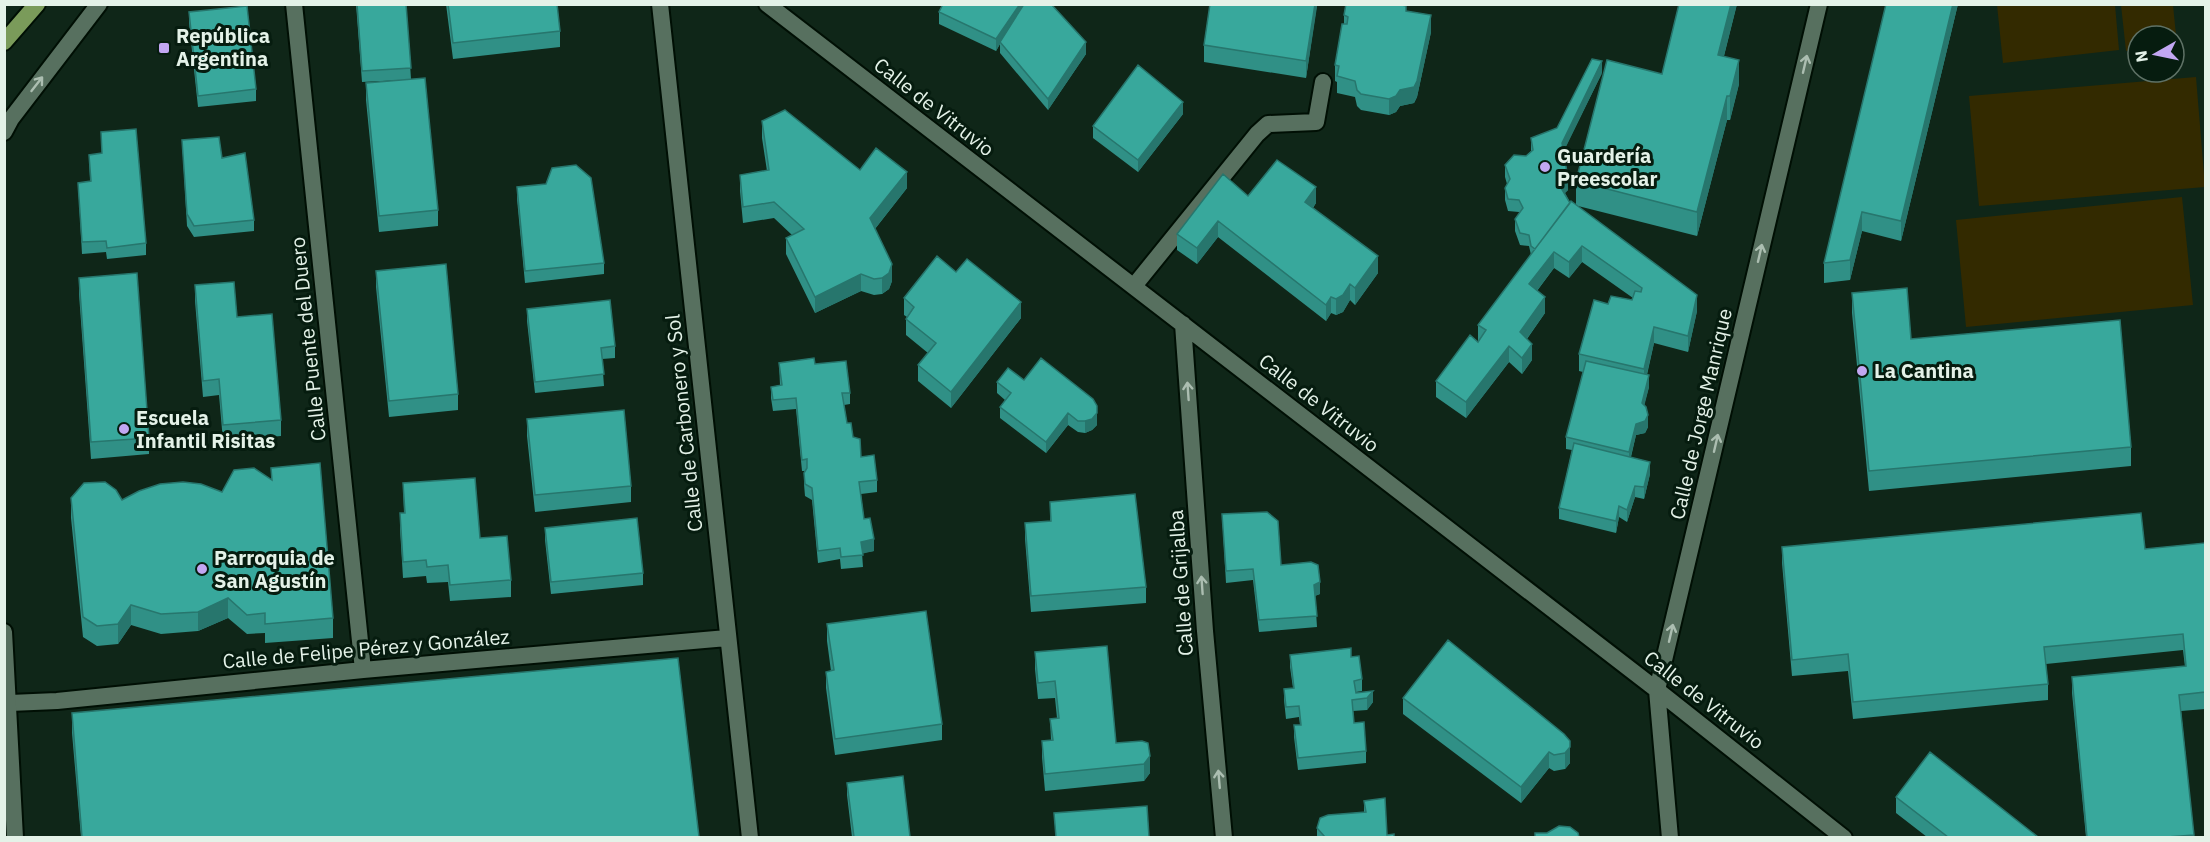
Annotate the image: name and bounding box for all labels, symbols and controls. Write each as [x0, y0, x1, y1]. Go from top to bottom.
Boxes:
place label: República Argentina [176, 22, 270, 72]
north arrow [2126, 24, 2186, 84]
marker: República Argentina [157, 41, 171, 55]
text: N [2130, 49, 2152, 64]
street label: Calle de Vitruvio [869, 51, 1000, 162]
one-way arrow [1800, 54, 1812, 73]
one-way arrow [31, 76, 44, 92]
place label: Guardería Preescolar [1557, 142, 1658, 192]
marker: Guardería Preescolar [1538, 160, 1552, 174]
street label: Calle Puente del Duero [283, 236, 332, 442]
one-way arrow [1755, 244, 1767, 263]
street label: Calle de Jorge Manrique [1663, 306, 1738, 522]
street label: Calle de Carbonero y Sol [659, 313, 708, 533]
street label: Calle de Vitruvio [1254, 347, 1385, 458]
place label: La Cantina [1874, 357, 1974, 384]
marker: La Cantina [1855, 364, 1869, 378]
one-way arrow [1182, 381, 1193, 401]
place label: Escuela Infantil Risitas [136, 404, 275, 454]
marker: Escuela Infantil Risitas [117, 422, 131, 436]
one-way arrow [1710, 434, 1722, 453]
street label: Calle de Grijalba [1162, 509, 1199, 657]
place label: Parroquia de San Agustín [214, 544, 335, 594]
marker: Parroquia de San Agustín [195, 562, 209, 576]
one-way arrow [1196, 576, 1207, 595]
street label: Calle de Felipe Pérez y González [221, 623, 510, 674]
one-way arrow [1665, 624, 1677, 643]
street label: Calle de Vitruvio [1639, 644, 1770, 755]
one-way arrow [1213, 770, 1224, 790]

